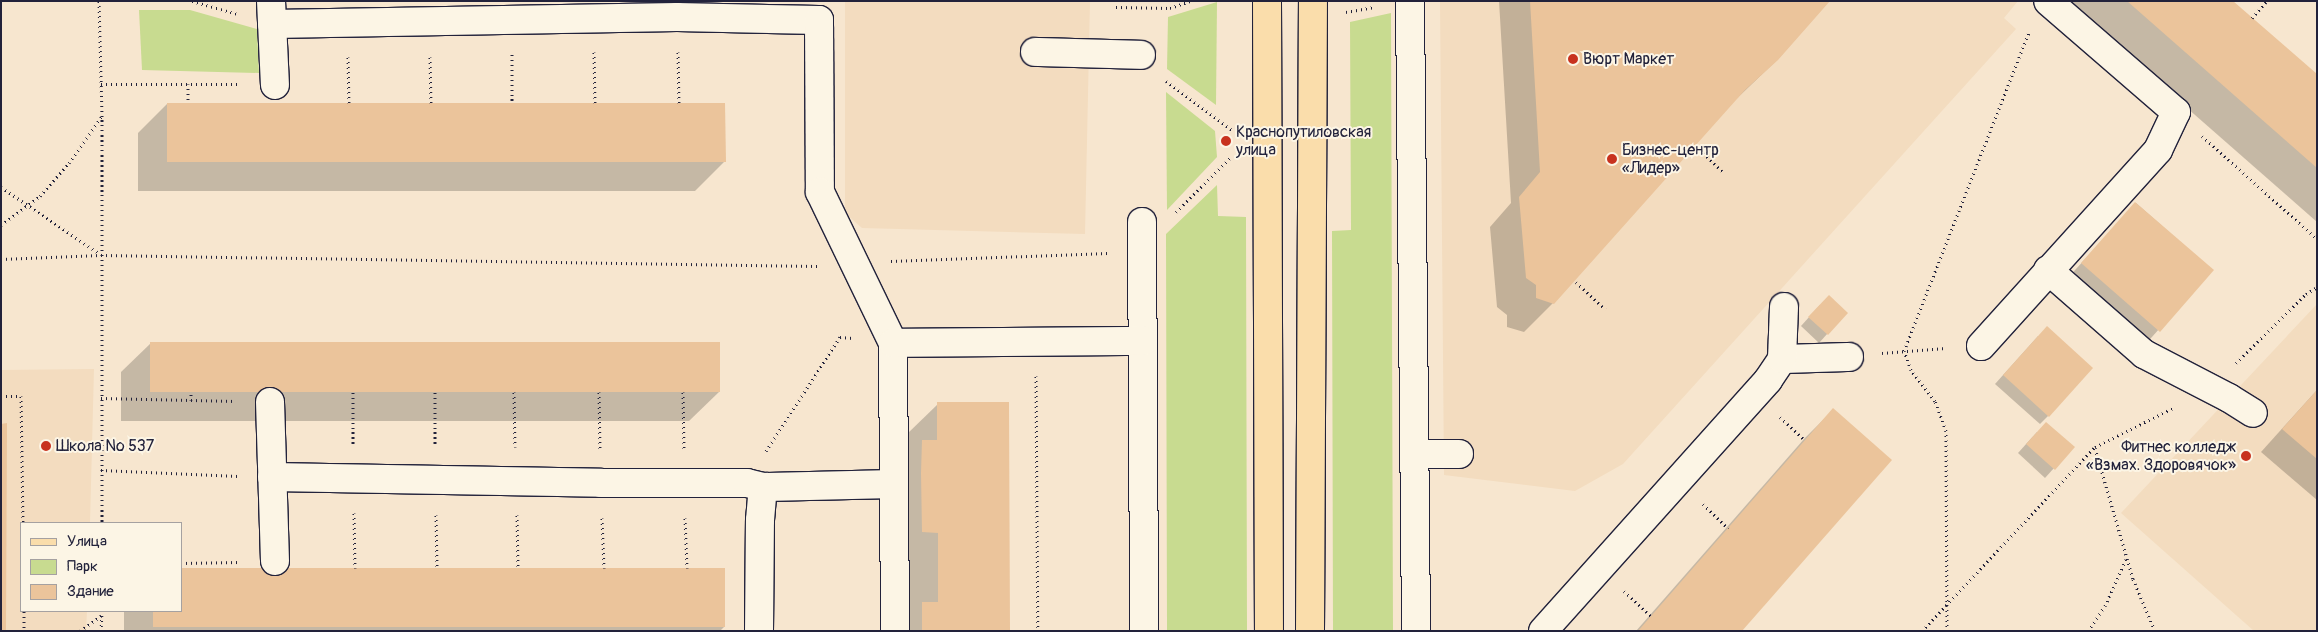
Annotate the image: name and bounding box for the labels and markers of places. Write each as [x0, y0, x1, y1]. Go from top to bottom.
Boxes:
place label: Вюрт Маркет [1583, 49, 1674, 69]
marker: Вюрт Маркет [1567, 53, 1579, 65]
place label: Краснопутиловская улица [1236, 122, 1371, 160]
marker: Краснопутиловская улица [1220, 135, 1232, 147]
place label: Бизнес-центр «Лидер» [1622, 140, 1719, 178]
marker: Бизнес-центр «Лидер» [1606, 153, 1618, 165]
place label: Школа № 537 [56, 436, 154, 456]
place label: Фитнес колледж «Взмах. Здоровячок» [2086, 437, 2236, 475]
marker: Школа № 537 [40, 440, 52, 452]
marker: Фитнес колледж «Взмах. Здоровячок» [2240, 450, 2252, 462]

